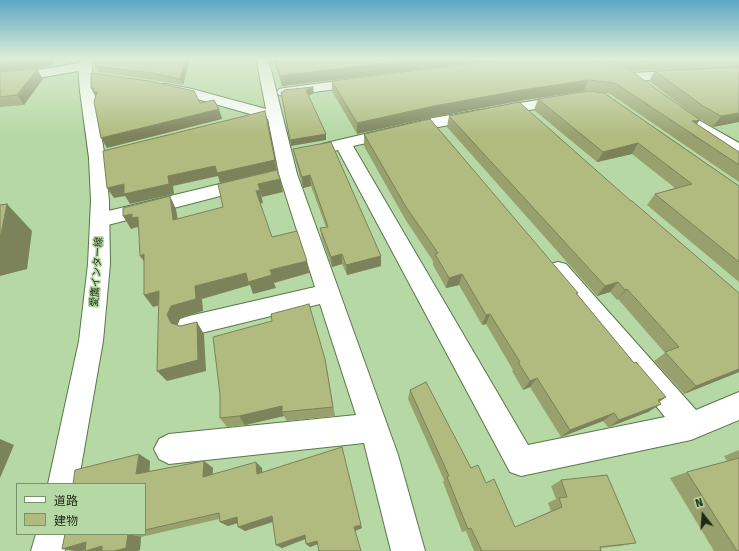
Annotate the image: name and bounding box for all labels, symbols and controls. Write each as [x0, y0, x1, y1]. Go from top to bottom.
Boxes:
street label: 愛鷹インター線 [89, 237, 105, 307]
legend [16, 483, 146, 535]
text: 道路 [54, 494, 78, 508]
north arrow [683, 495, 723, 535]
text: N [694, 496, 705, 510]
text: 建物 [54, 514, 78, 528]

